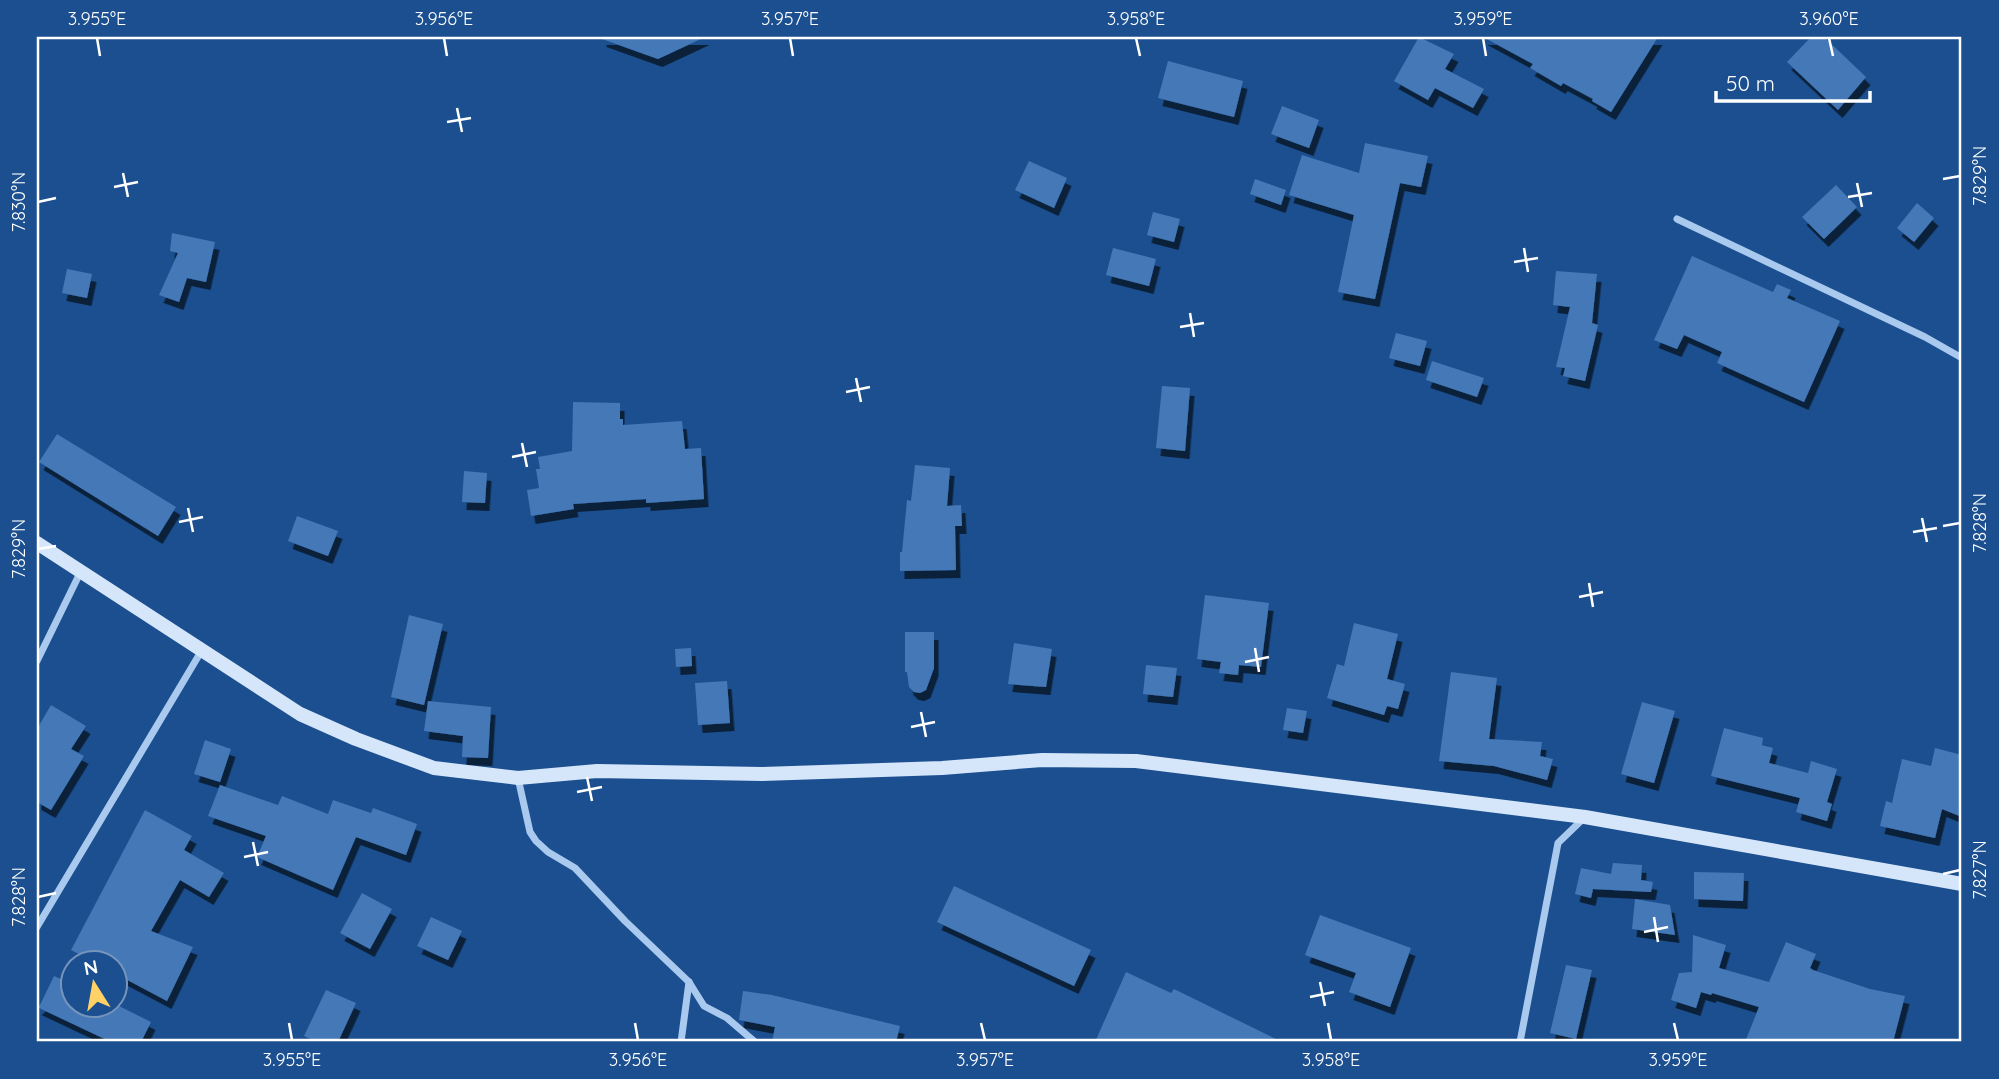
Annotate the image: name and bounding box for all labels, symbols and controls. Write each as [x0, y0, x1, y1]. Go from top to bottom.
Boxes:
text: 3.955°E [68, 7, 126, 30]
text: 3.956°E [415, 7, 473, 30]
text: 3.957°E [761, 7, 819, 30]
text: 3.958°E [1107, 7, 1165, 30]
text: 3.959°E [1454, 7, 1512, 30]
text: 3.960°E [1799, 7, 1859, 30]
scale bar [1716, 60, 1870, 104]
text: 50 m [1726, 70, 1775, 96]
text: 7.829°N [1968, 146, 1991, 206]
text: 7.830°N [7, 172, 30, 232]
text: 7.828°N [1968, 493, 1991, 553]
text: 7.829°N [7, 519, 30, 579]
text: 7.827°N [1968, 840, 1991, 900]
text: 7.828°N [7, 867, 30, 927]
north arrow [60, 950, 130, 1020]
text: N [82, 954, 100, 980]
text: 3.955°E [263, 1048, 321, 1071]
text: 3.956°E [609, 1048, 667, 1071]
text: 3.957°E [956, 1048, 1014, 1071]
text: 3.958°E [1302, 1048, 1360, 1071]
text: 3.959°E [1649, 1048, 1707, 1071]

